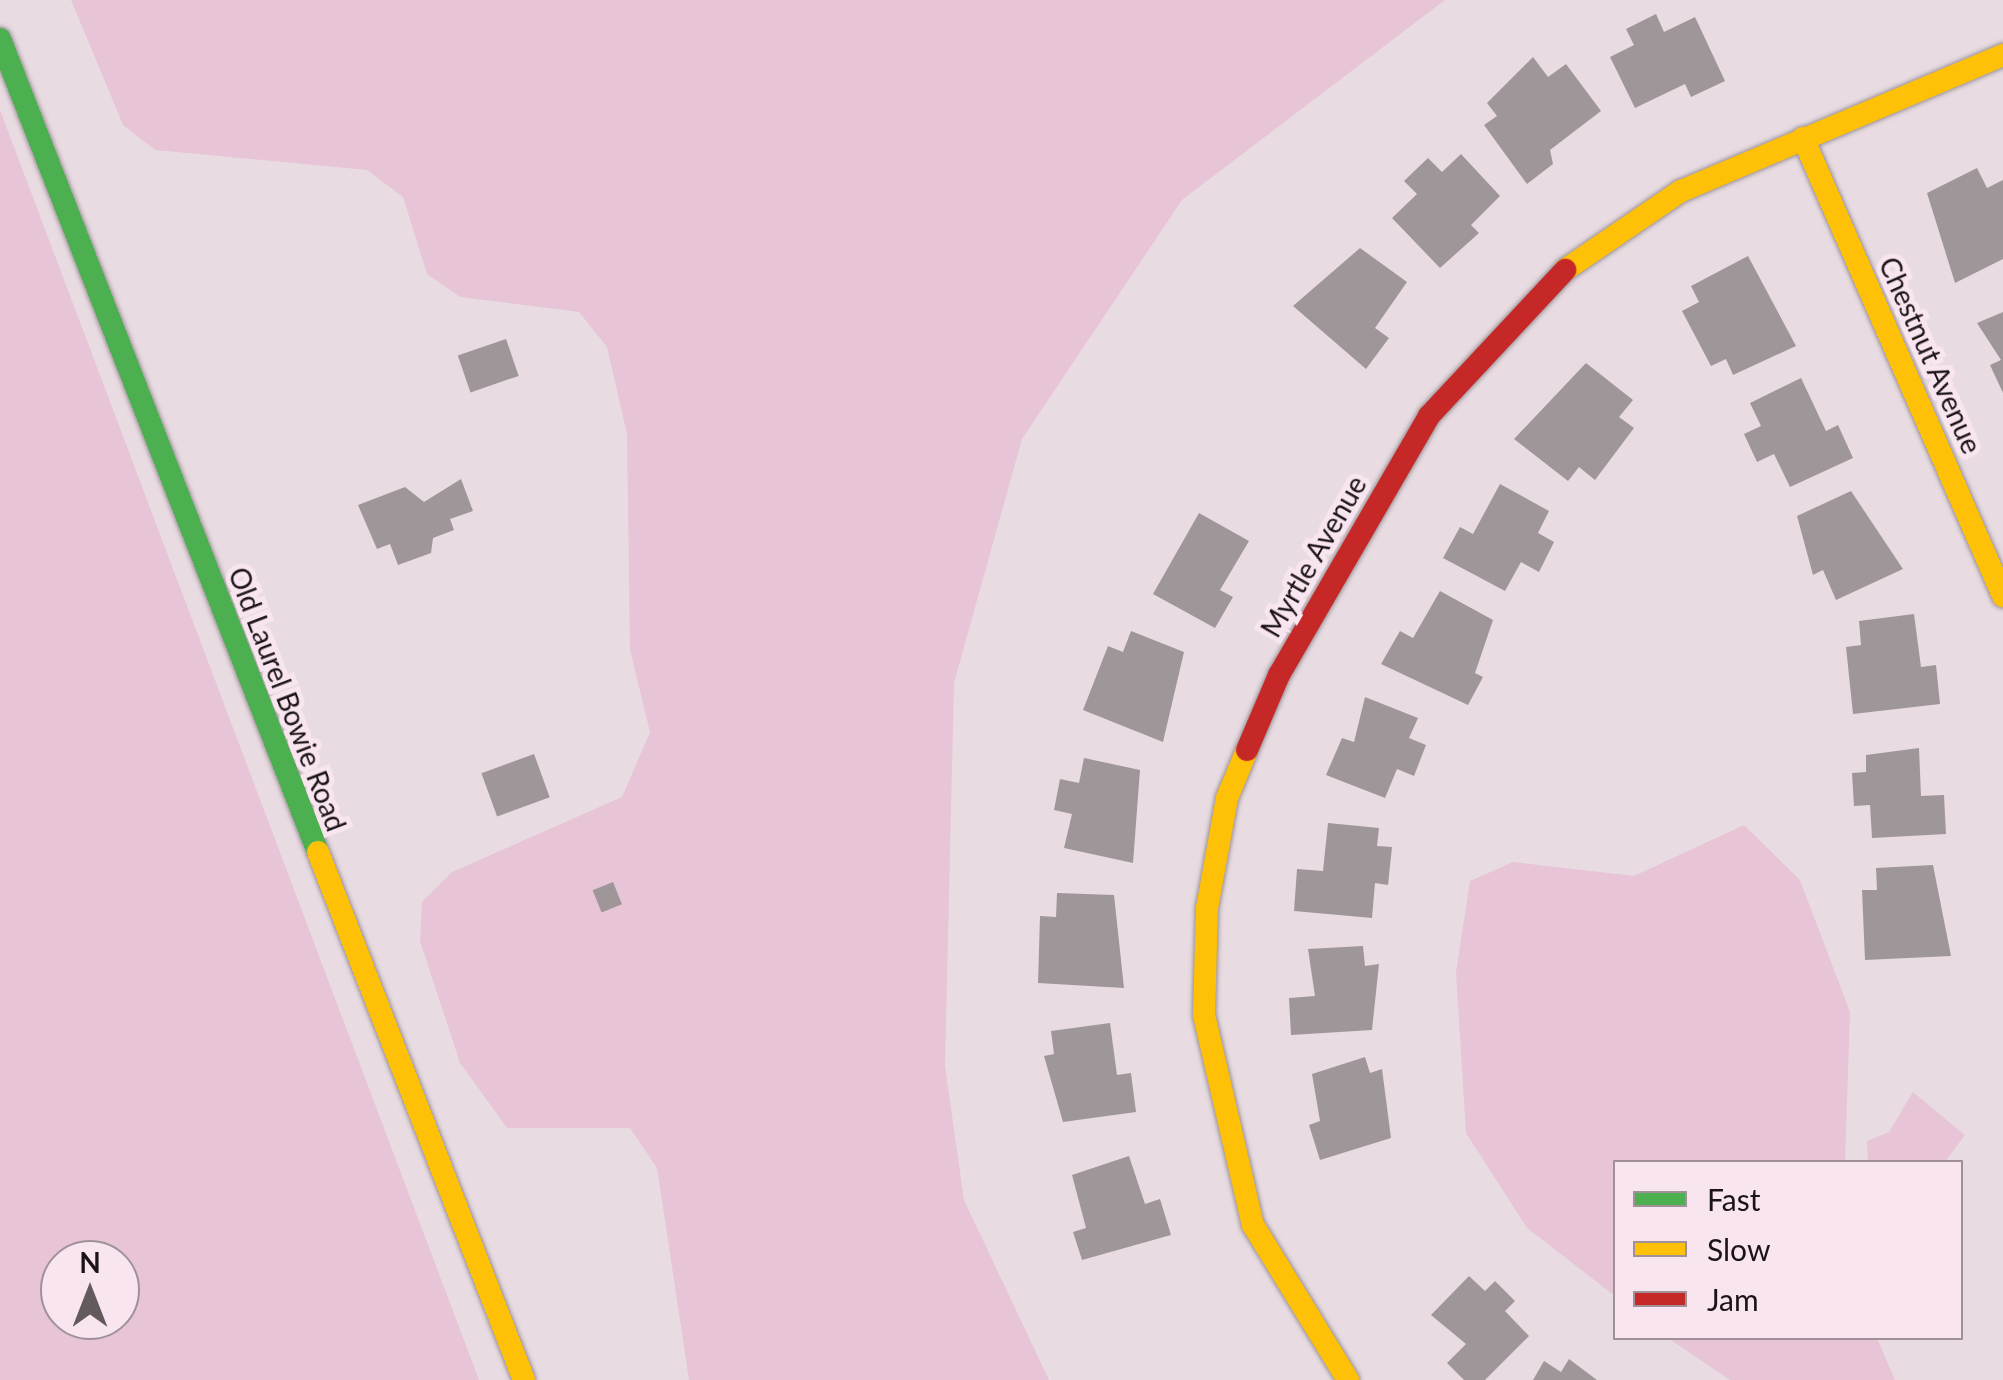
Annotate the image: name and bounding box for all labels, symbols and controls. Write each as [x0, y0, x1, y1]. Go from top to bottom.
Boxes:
street label: Chestnut Avenue [1872, 251, 1990, 459]
street label: Myrtle Avenue [1253, 469, 1373, 643]
street label: Old Laurel Bowie Road [222, 562, 354, 836]
legend [1613, 1160, 1963, 1340]
text: Fast [1707, 1181, 1761, 1217]
text: Slow [1707, 1231, 1770, 1267]
north arrow [40, 1240, 140, 1340]
text: N [79, 1245, 101, 1279]
text: Jam [1707, 1281, 1759, 1317]

